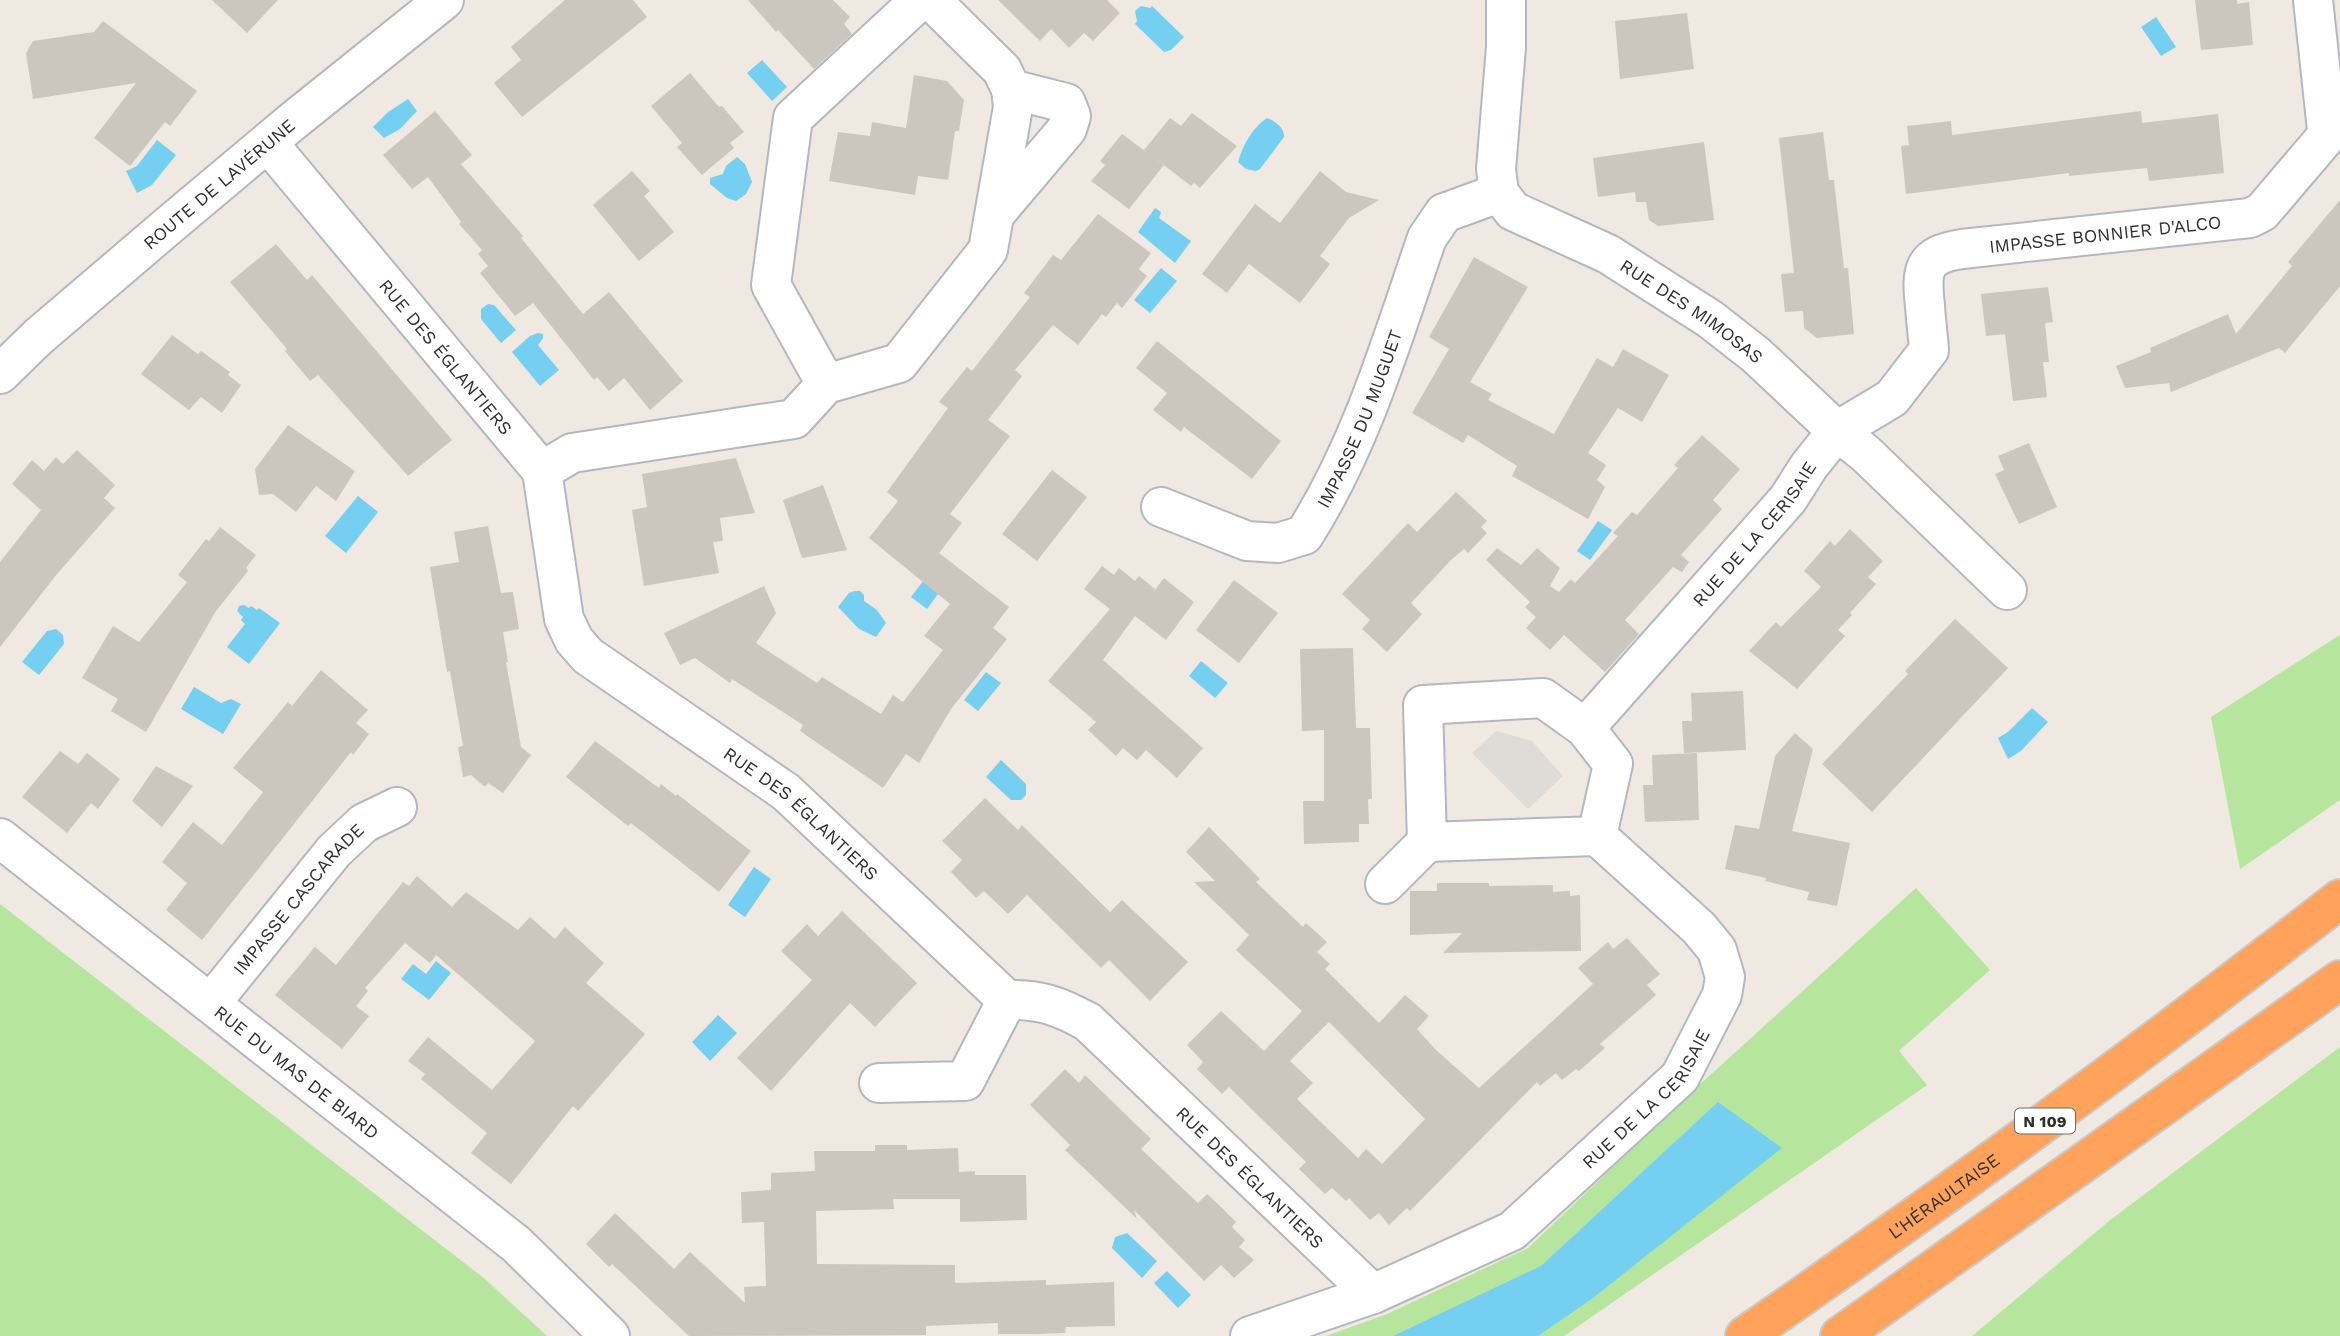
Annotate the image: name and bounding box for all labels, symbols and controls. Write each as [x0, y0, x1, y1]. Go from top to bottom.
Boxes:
street label: ROUTE DE LAVÉRUNE [139, 114, 299, 253]
street label: IMPASSE BONNIER D'ALCO [1988, 211, 2222, 257]
street label: RUE DES MIMOSAS [1617, 254, 1768, 367]
street label: RUE DES ÉGLANTIERS [375, 274, 517, 438]
street label: IMPASSE DU MUGUET [1312, 327, 1406, 511]
street label: RUE DE LA CERISAIE [1688, 457, 1820, 610]
street label: RUE DES ÉGLANTIERS [720, 742, 883, 884]
street label: IMPASSE CASCARADE [228, 819, 368, 978]
street label: RUE DU MAS DE BIARD [211, 1001, 384, 1143]
street label: RUE DE LA CERISAIE [1577, 1025, 1713, 1172]
street label: RUE DES ÉGLANTIERS [1172, 1102, 1329, 1252]
road number: N 109 [2015, 1108, 2075, 1134]
street label: L'HÉRAULTAISE [1884, 1149, 2003, 1243]

